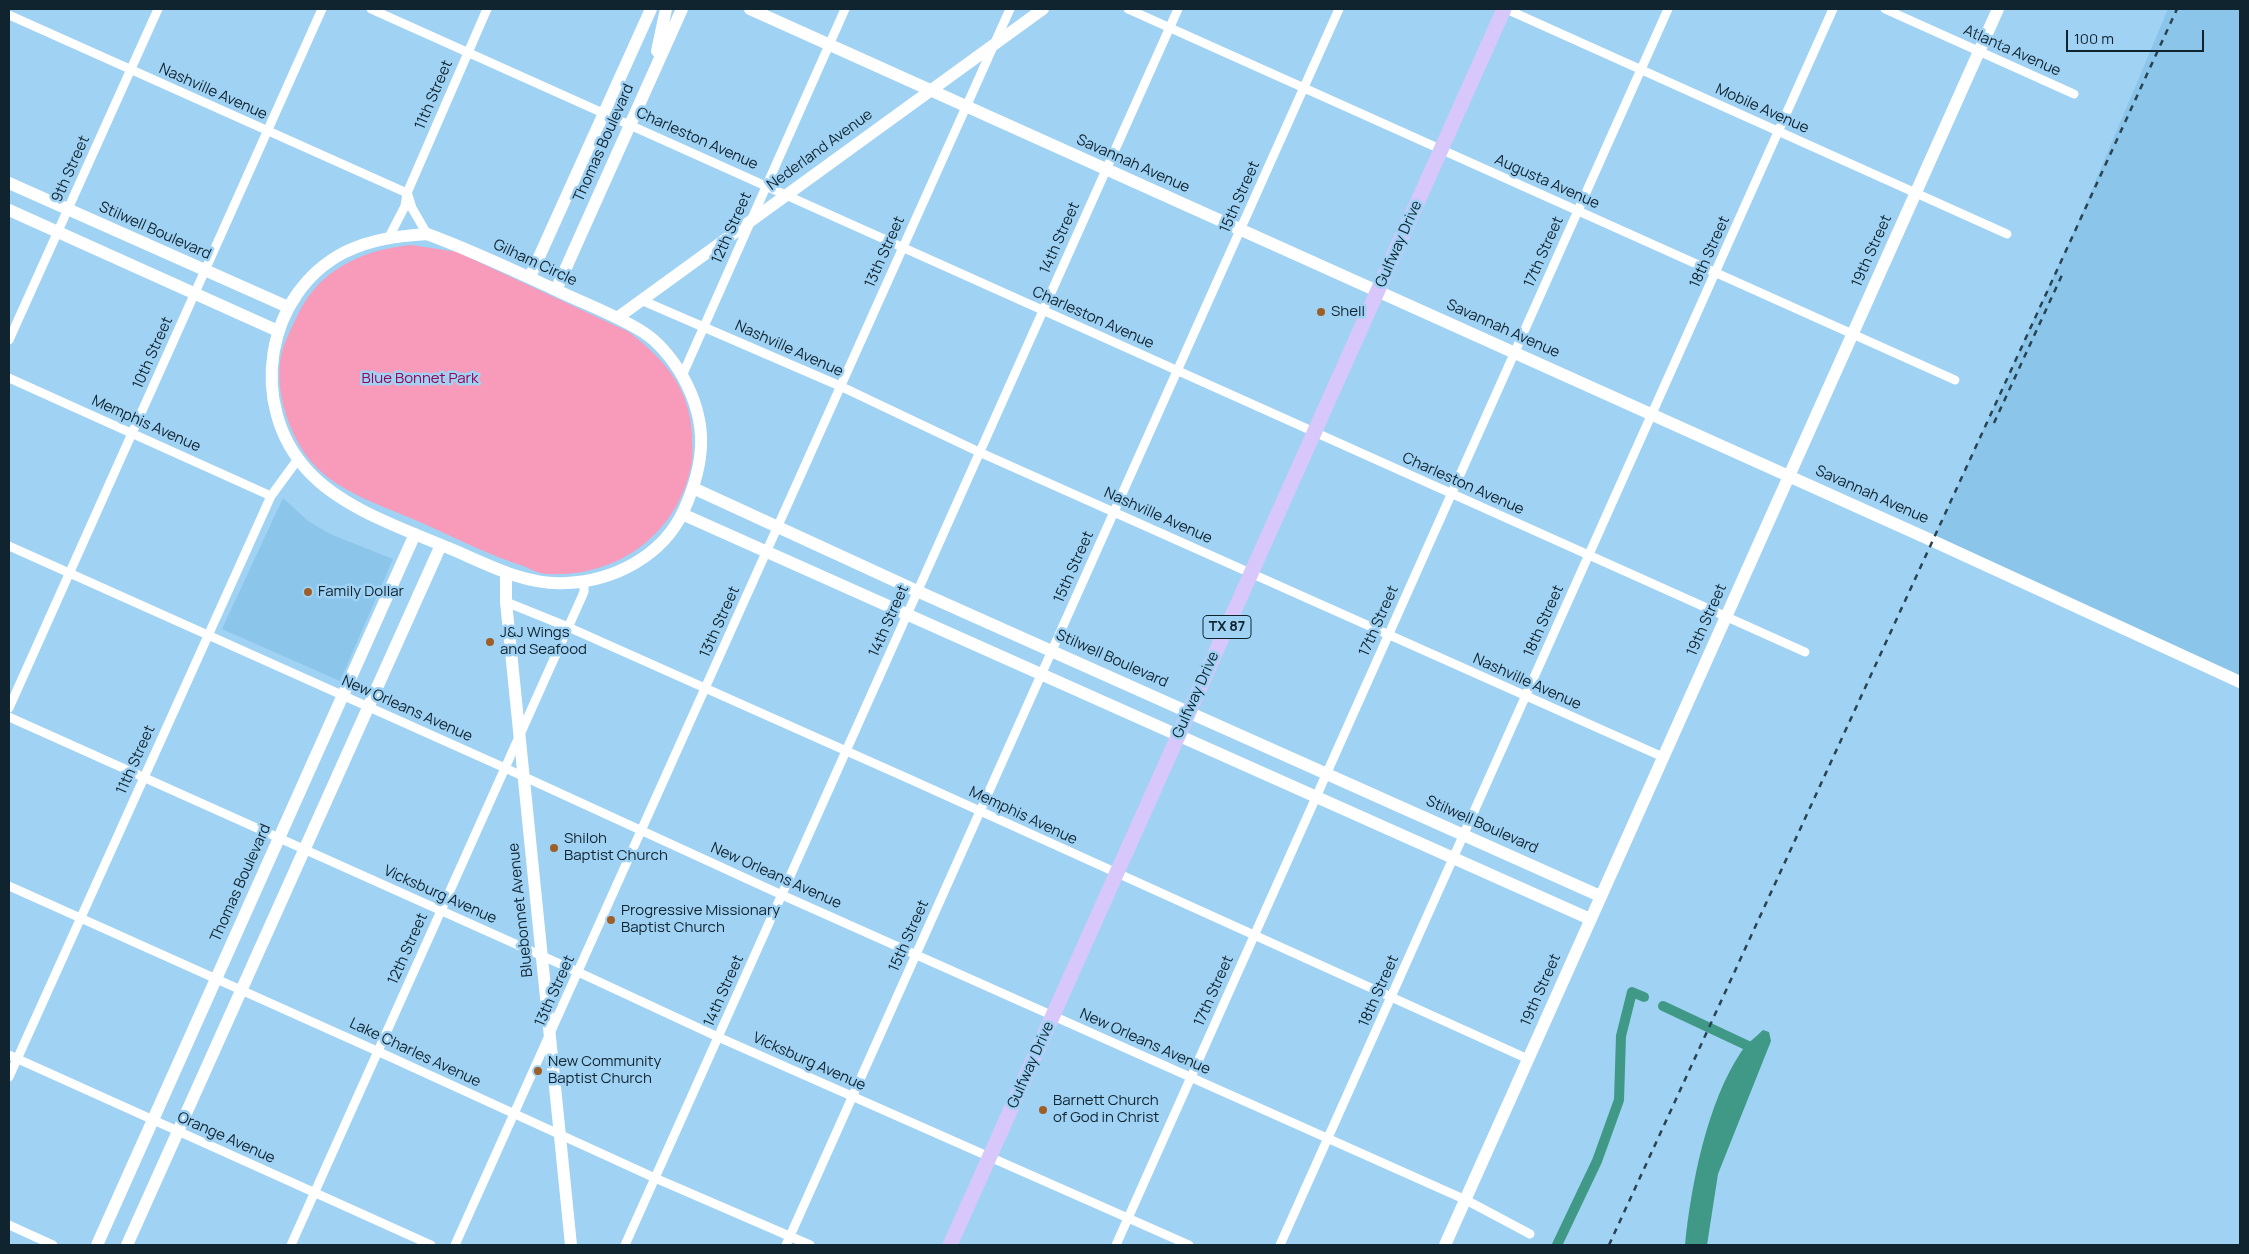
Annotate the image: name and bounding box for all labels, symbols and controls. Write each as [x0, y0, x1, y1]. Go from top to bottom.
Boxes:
scale bar [2069, 20, 2206, 52]
street label: Atlanta Avenue [1961, 21, 2063, 81]
text: 100 m [2074, 28, 2114, 49]
street label: 11th Street [411, 58, 457, 132]
street label: Nashville Avenue [156, 60, 270, 124]
street label: Mobile Avenue [1712, 80, 1812, 138]
street label: Thomas Boulevard [570, 81, 638, 205]
street label: Charleston Avenue [633, 104, 761, 174]
street label: Nederland Avenue [764, 106, 876, 194]
street label: Savannah Avenue [1074, 131, 1192, 197]
street label: 9th Street [48, 133, 94, 205]
street label: Augusta Avenue [1492, 151, 1602, 213]
street label: 15th Street [1216, 158, 1264, 236]
street label: 12th Street [708, 189, 756, 267]
street label: Stilwell Boulevard [96, 198, 214, 264]
street label: Gulfway Drive [1372, 198, 1426, 290]
street label: 14th Street [1036, 199, 1084, 277]
street label: 19th Street [1848, 212, 1896, 290]
street label: 18th Street [1686, 213, 1734, 291]
street label: 13th Street [861, 214, 909, 290]
street label: 17th Street [1520, 214, 1568, 290]
street label: Gilham Circle [490, 236, 580, 290]
street label: Charleston Avenue [1029, 283, 1157, 353]
street label: Savannah Avenue [1444, 296, 1562, 362]
place label: Shell [1331, 303, 1365, 321]
marker: Shell [1315, 306, 1327, 318]
street label: 10th Street [129, 314, 177, 392]
street label: Nashville Avenue [732, 317, 846, 381]
park label: Blue Bonnet Park [362, 370, 478, 388]
street label: Memphis Avenue [89, 392, 203, 456]
street label: Charleston Avenue [1399, 449, 1527, 519]
street label: Savannah Avenue [1813, 462, 1931, 528]
street label: Nashville Avenue [1101, 484, 1215, 548]
street label: 15th Street [1050, 528, 1098, 606]
street label: 19th Street [1683, 581, 1731, 659]
street label: 14th Street [865, 582, 913, 660]
street label: 18th Street [1520, 582, 1568, 660]
place label: Family Dollar [318, 583, 404, 601]
street label: 17th Street [1355, 583, 1403, 659]
street label: 13th Street [696, 584, 744, 660]
marker: Family Dollar [302, 586, 314, 598]
road number: TX 87 [1203, 616, 1251, 638]
place label: J&J Wings and Seafood [500, 624, 587, 659]
street label: Stilwell Boulevard [1053, 626, 1171, 692]
marker: J&J Wings and Seafood [484, 636, 496, 648]
street label: Gulfway Drive [1169, 649, 1223, 741]
street label: Nashville Avenue [1470, 650, 1584, 714]
street label: New Orleans Avenue [339, 672, 475, 746]
street label: 11th Street [113, 723, 159, 797]
street label: Memphis Avenue [966, 783, 1080, 849]
street label: Stilwell Boulevard [1423, 792, 1541, 858]
street label: Thomas Boulevard [207, 821, 275, 945]
place label: Shiloh Baptist Church [564, 830, 668, 865]
street label: New Orleans Avenue [708, 839, 844, 913]
street label: Bluebonnet Avenue [505, 842, 537, 978]
marker: Shiloh Baptist Church [548, 842, 560, 854]
street label: Vicksburg Avenue [381, 862, 499, 928]
street label: 15th Street [885, 897, 933, 975]
place label: Progressive Missionary Baptist Church [621, 902, 780, 937]
street label: 12th Street [384, 910, 432, 988]
marker: Progressive Missionary Baptist Church [605, 914, 617, 926]
street label: 19th Street [1517, 951, 1565, 1029]
street label: 14th Street [700, 952, 748, 1030]
street label: 18th Street [1355, 952, 1403, 1030]
street label: 13th Street [531, 953, 579, 1029]
street label: 17th Street [1190, 953, 1238, 1029]
street label: New Orleans Avenue [1077, 1005, 1213, 1079]
street label: Lake Charles Avenue [346, 1015, 484, 1091]
street label: Gulfway Drive [1004, 1019, 1058, 1111]
street label: Vicksburg Avenue [750, 1029, 868, 1095]
place label: New Community Baptist Church [548, 1053, 661, 1088]
marker: New Community Baptist Church [532, 1065, 544, 1077]
place label: Barnett Church of God in Christ [1053, 1092, 1159, 1127]
marker: Barnett Church of God in Christ [1037, 1104, 1049, 1116]
street label: Orange Avenue [174, 1108, 278, 1168]

